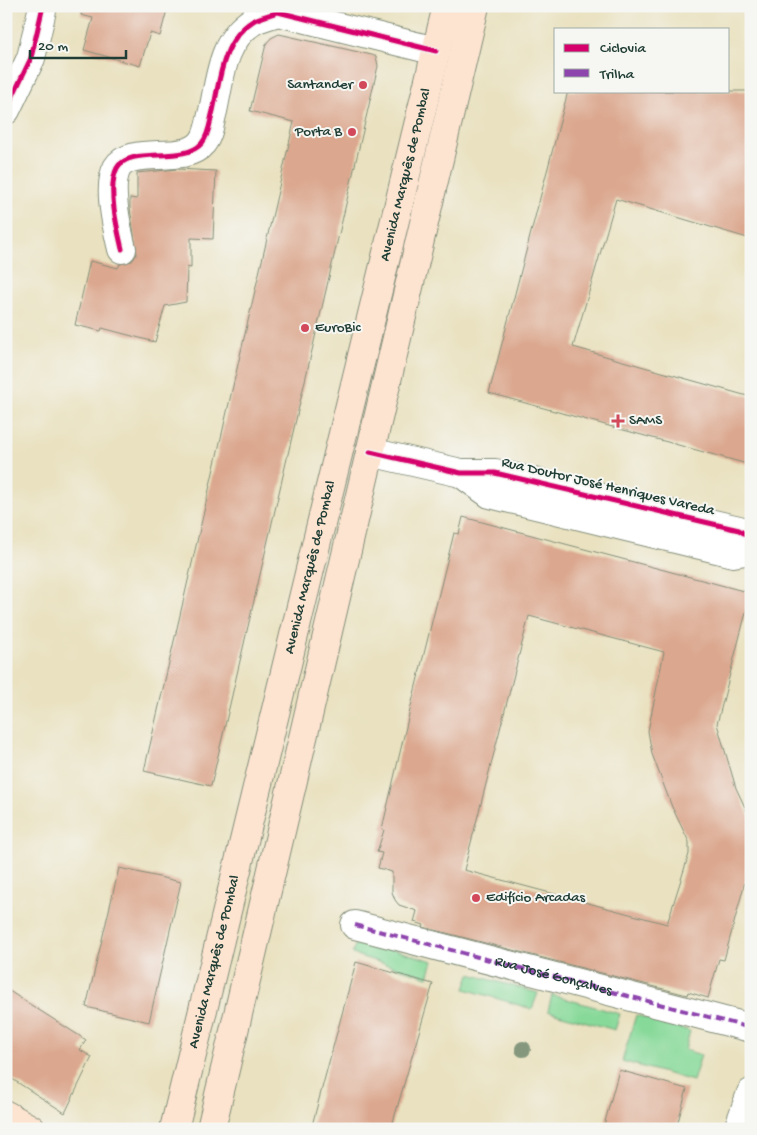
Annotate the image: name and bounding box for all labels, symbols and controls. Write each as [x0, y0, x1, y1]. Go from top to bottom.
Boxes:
scale bar [30, 28, 126, 60]
legend [554, 28, 730, 92]
text: 20 m [38, 38, 68, 56]
text: Ciclovia [600, 40, 646, 58]
text: Trilha [599, 66, 635, 84]
place label: Santander [287, 76, 355, 94]
marker: Santander [357, 79, 369, 91]
street label: Avenida Marquês de Pombal [376, 86, 436, 263]
place label: Porta B [294, 123, 342, 141]
marker: Porta B [346, 126, 358, 138]
place label: EuroBic [315, 319, 361, 337]
marker: EuroBic [299, 322, 311, 334]
place label: SAMS [629, 412, 662, 430]
marker: SAMS [611, 414, 625, 428]
street label: Rua Doutor José Henriques Vareda [500, 454, 717, 520]
street label: Avenida Marquês de Pombal [281, 479, 340, 656]
street label: Avenida Marquês de Pombal [185, 873, 244, 1050]
place label: Edifício Arcadas [486, 889, 586, 907]
marker: Edifício Arcadas [470, 892, 482, 904]
street label: Rua José Gonçalves [493, 953, 614, 1001]

